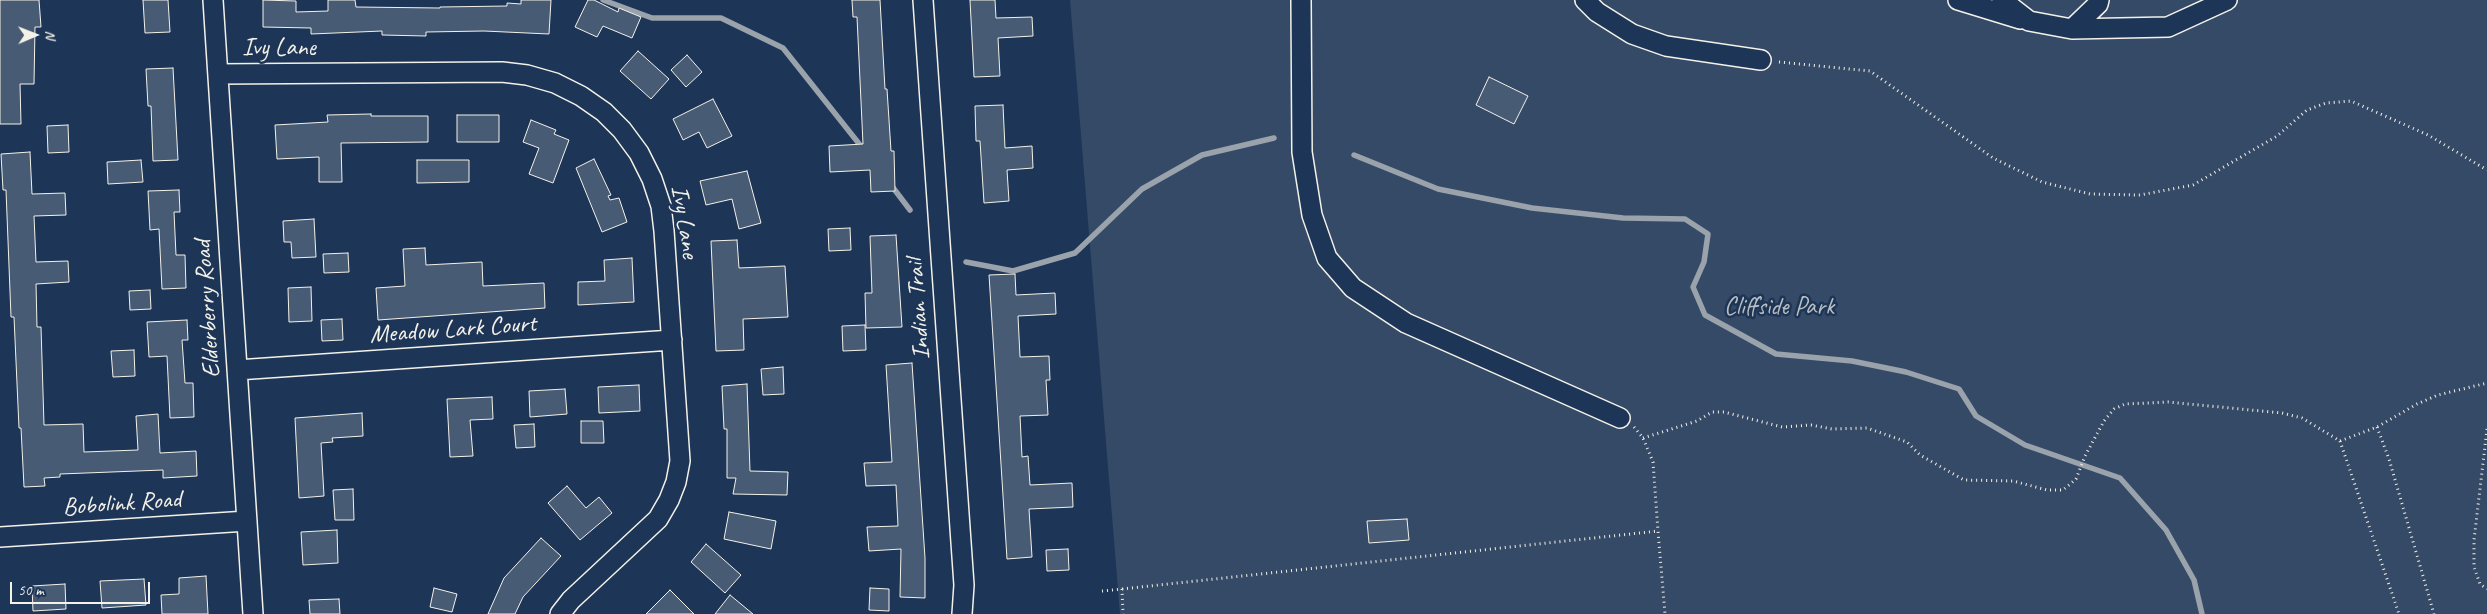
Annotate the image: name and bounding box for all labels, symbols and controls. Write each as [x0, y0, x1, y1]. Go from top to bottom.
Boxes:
north arrow [10, 10, 60, 60]
text: N [42, 30, 59, 39]
street label: Ivy Lane [242, 33, 316, 63]
street label: Ivy Lane [663, 183, 705, 261]
street label: Elderberry Road [188, 239, 228, 379]
street label: Indian Trail [901, 258, 937, 360]
park label: Cliffside Park [1724, 292, 1834, 322]
street label: Meadow Lark Court [369, 309, 537, 351]
street label: Bobolink Road [62, 485, 182, 523]
scale bar [12, 572, 152, 604]
text: 50 m [18, 581, 44, 600]

